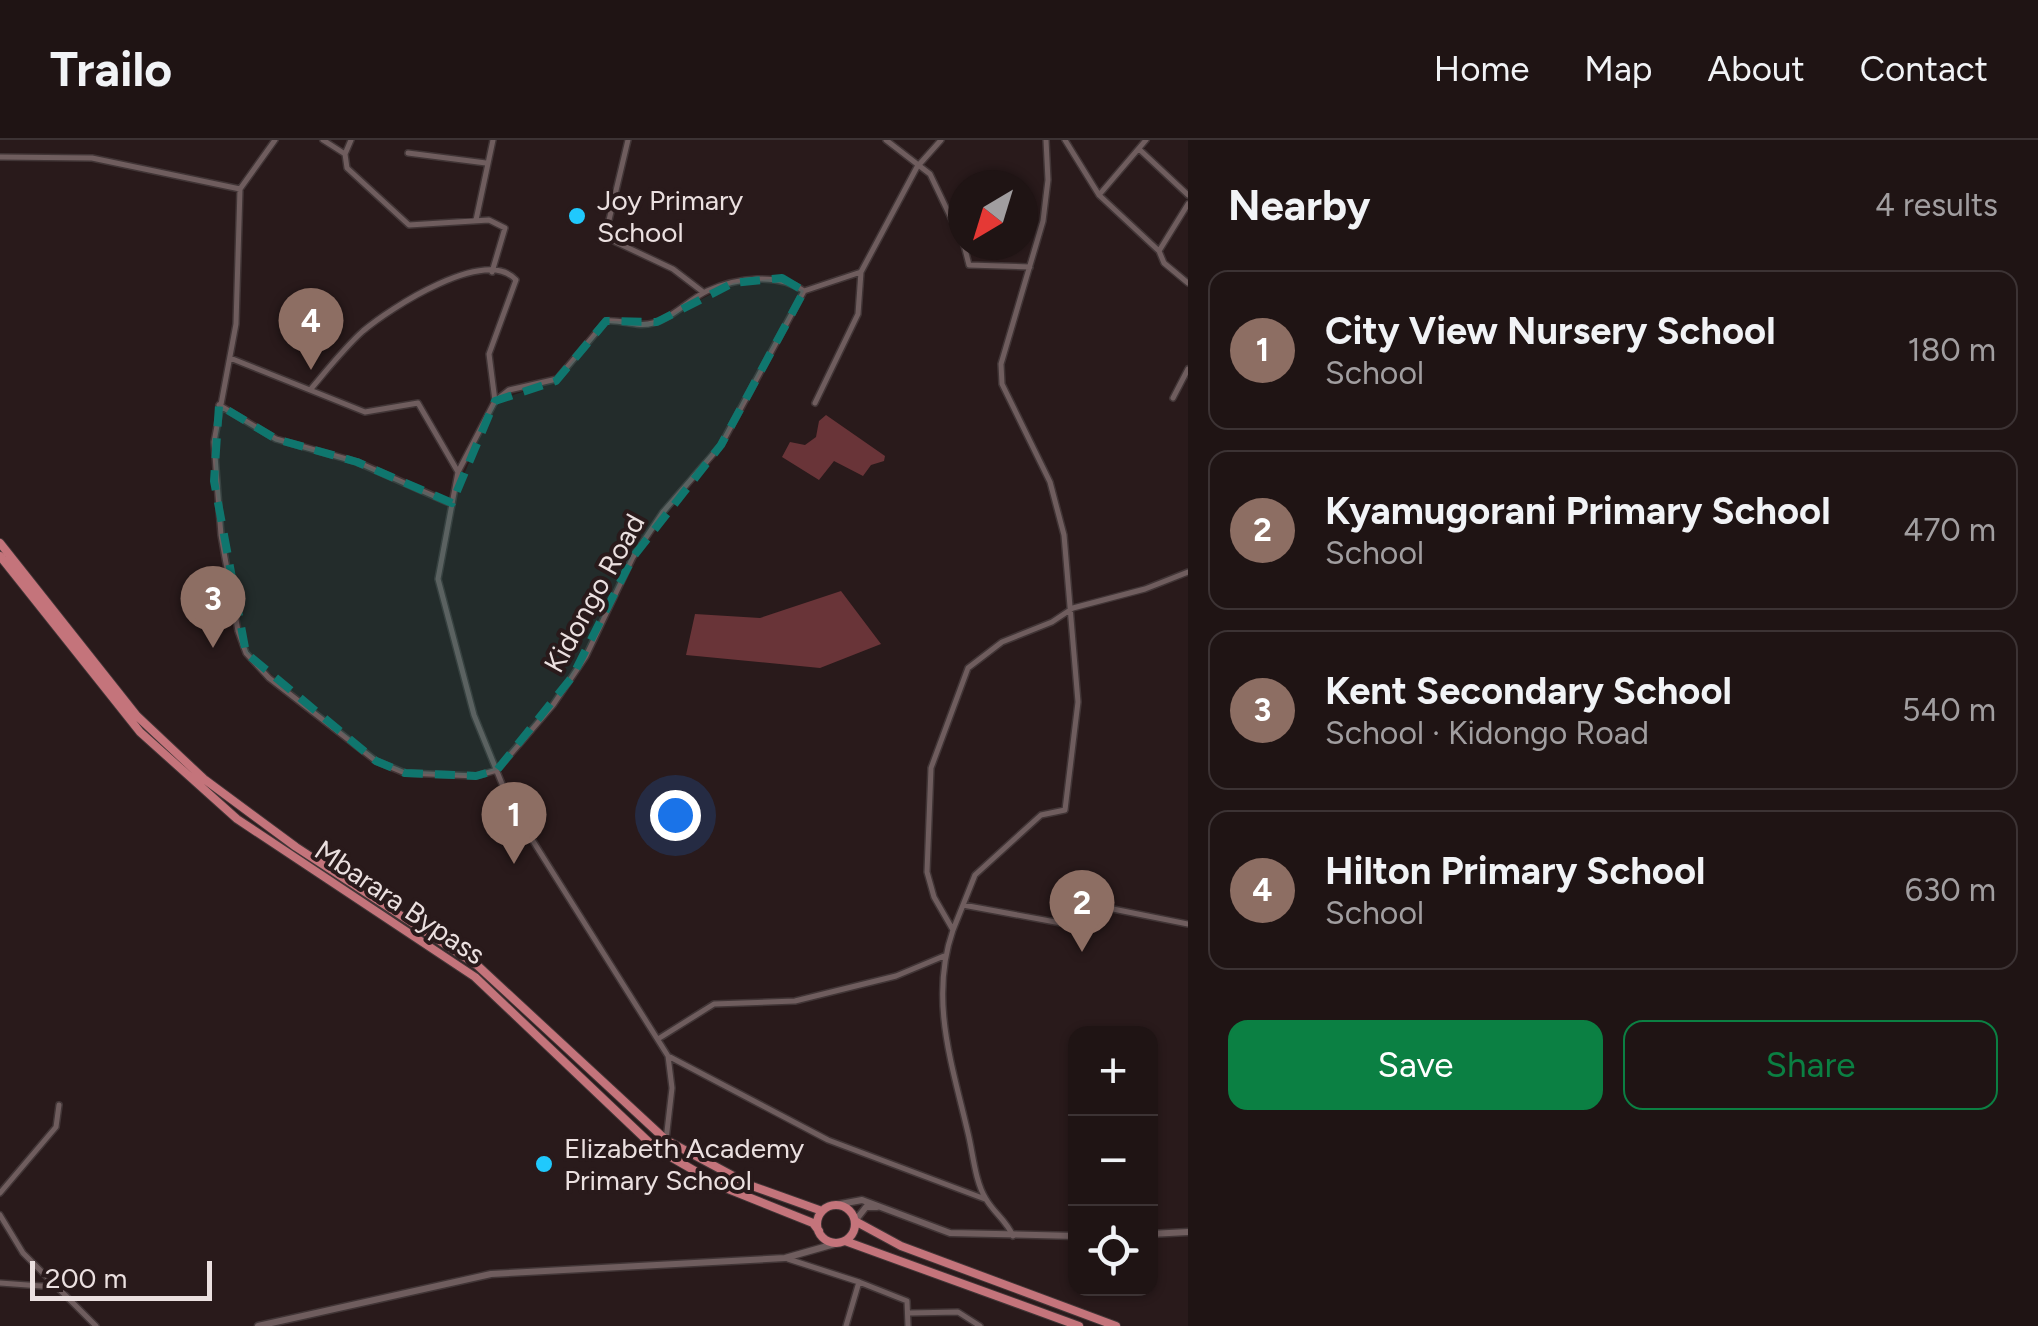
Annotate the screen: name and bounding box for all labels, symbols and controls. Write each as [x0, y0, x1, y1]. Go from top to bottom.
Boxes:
text: Trailo [50, 40, 172, 98]
text: Home [1434, 48, 1529, 90]
text: Map [1584, 48, 1653, 90]
text: About [1708, 48, 1805, 90]
text: Contact [1860, 48, 1988, 90]
north arrow [948, 170, 1038, 260]
text: Nearby [1228, 180, 1370, 231]
place label: Joy Primary School [597, 183, 744, 249]
text: 4 results [1875, 186, 1998, 224]
marker: Joy Primary School [566, 205, 588, 227]
pin: 4 [278, 288, 344, 370]
text: City View Nursery School [1325, 308, 1776, 354]
text: 1 [1256, 331, 1269, 369]
text: 180 m [1907, 331, 1996, 369]
text: School [1325, 354, 1424, 392]
text: Kyamugorani Primary School [1325, 488, 1830, 534]
street label: Kidongo Road [536, 508, 652, 678]
text: 2 [1253, 511, 1272, 549]
text: 470 m [1903, 511, 1996, 549]
text: School [1325, 534, 1424, 572]
pin: 3 [180, 566, 246, 648]
text: Kent Secondary School [1325, 668, 1732, 714]
text: 3 [1254, 691, 1271, 729]
text: 540 m [1902, 691, 1996, 729]
text: School · Kidongo Road [1325, 714, 1649, 752]
pin: 1 [482, 782, 546, 864]
your location [650, 790, 701, 841]
street label: Mbarara Bypass [309, 833, 491, 971]
text: Hilton Primary School [1325, 848, 1705, 894]
pin: 2 [1050, 870, 1114, 952]
text: 4 [1252, 871, 1273, 909]
text: 630 m [1905, 871, 1996, 909]
text: School [1325, 894, 1424, 932]
button: Save [1228, 1020, 1603, 1110]
button: Share [1623, 1020, 1998, 1110]
map controls [1068, 1026, 1158, 1296]
button: + [1068, 1026, 1158, 1116]
button: − [1068, 1116, 1158, 1206]
place label: Elizabeth Academy Primary School [564, 1131, 805, 1197]
marker: Elizabeth Academy Primary School [533, 1153, 555, 1175]
button: locate [1068, 1206, 1158, 1296]
scale bar [30, 1256, 212, 1300]
text: 200 m [45, 1261, 127, 1295]

